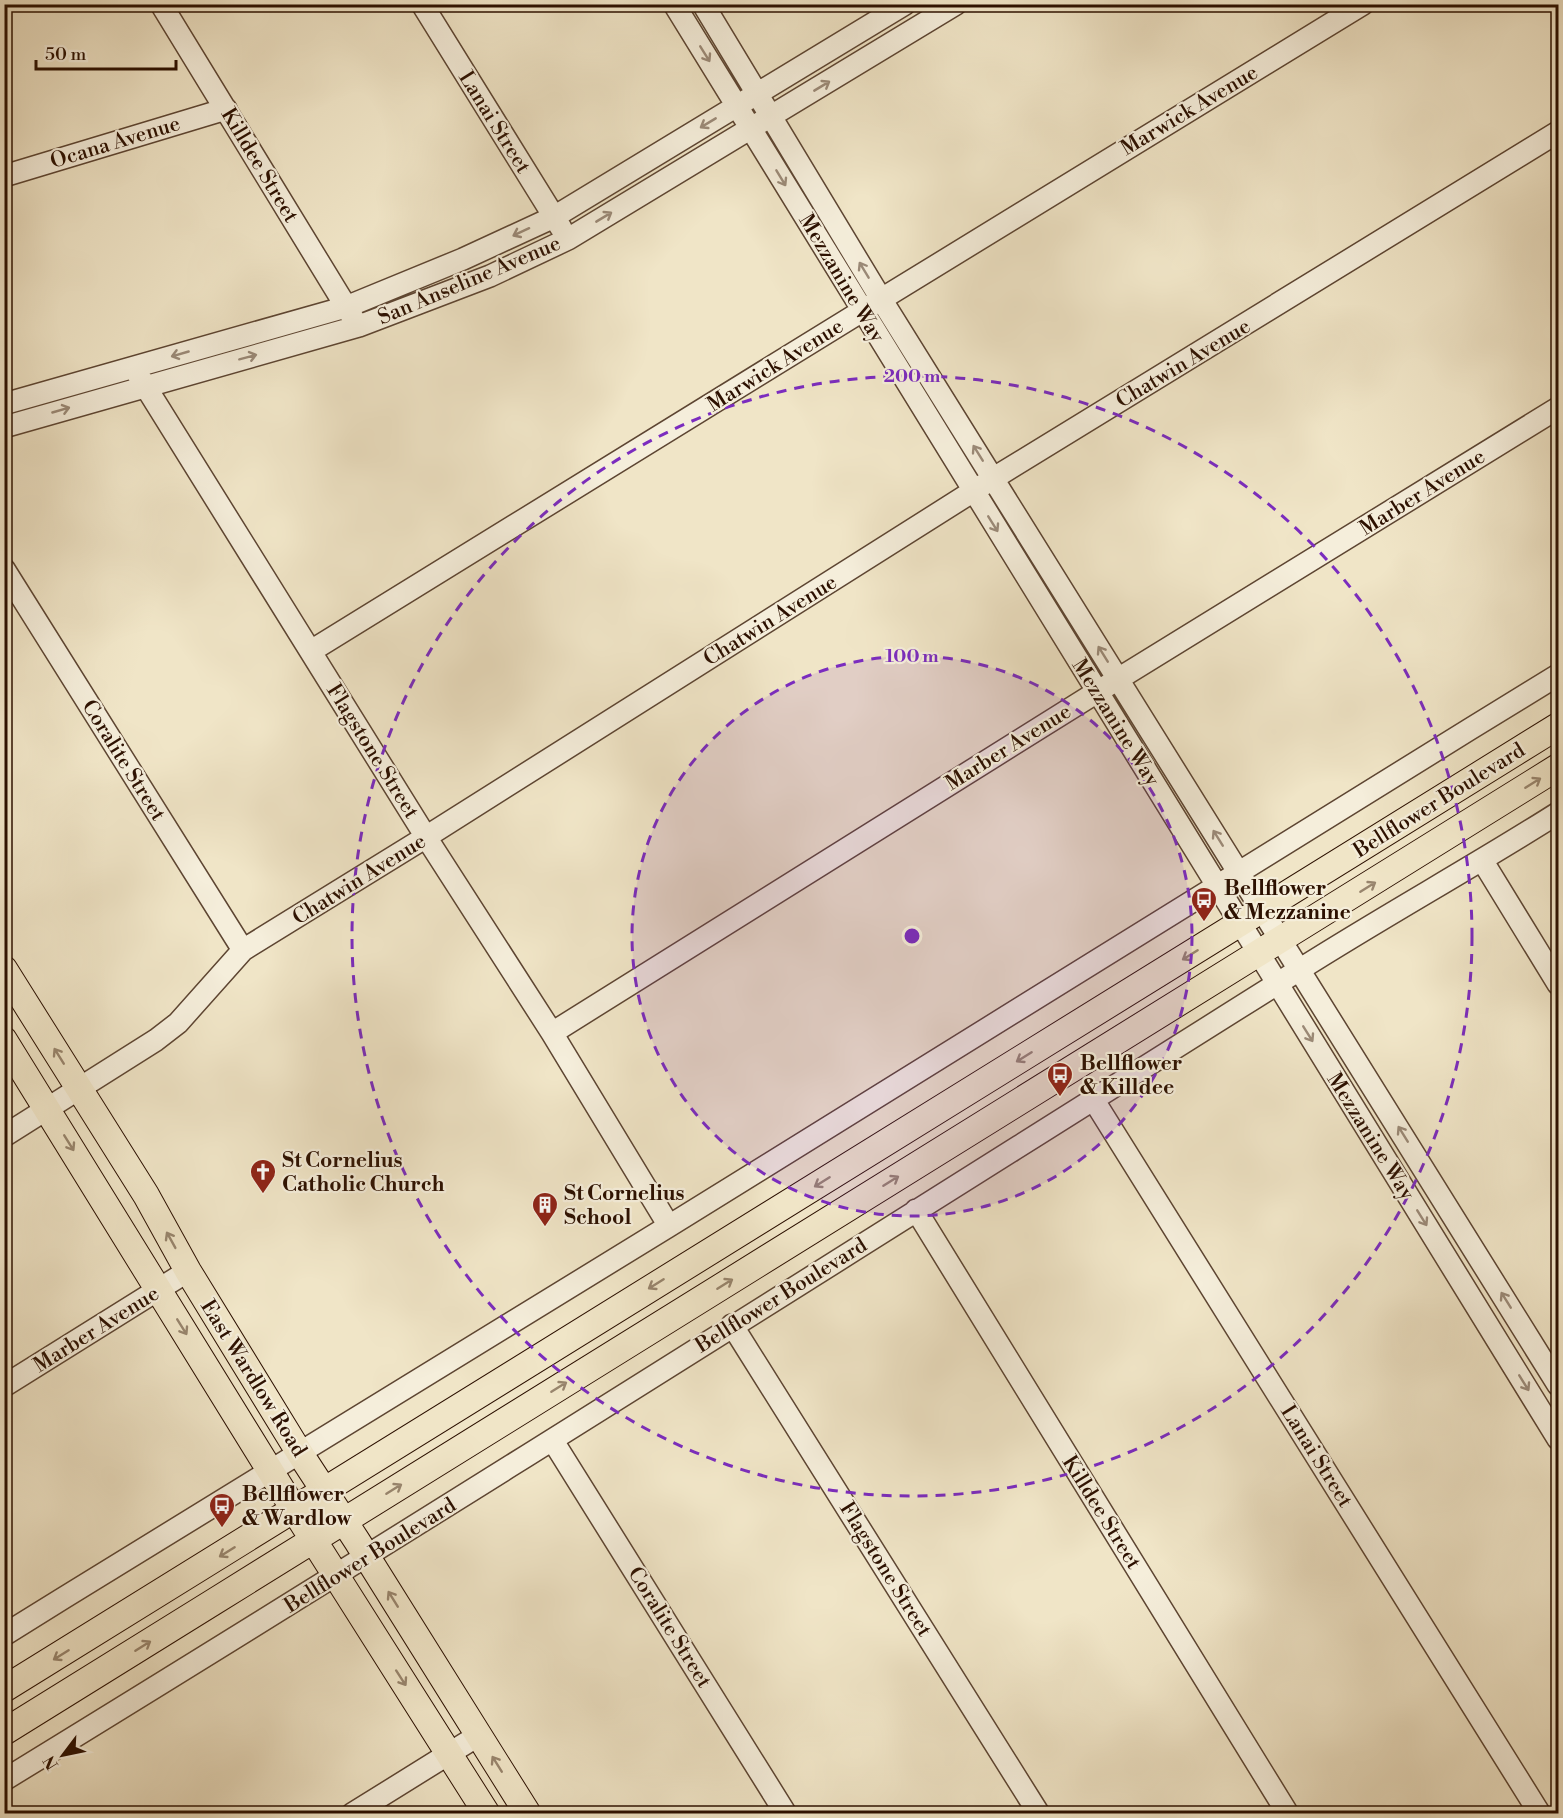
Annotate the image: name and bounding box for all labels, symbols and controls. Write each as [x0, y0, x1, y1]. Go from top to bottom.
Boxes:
scale bar [36, 33, 176, 71]
text: 50 m [45, 43, 87, 66]
one-way arrow [699, 45, 711, 62]
street label: Marwick Avenue [1116, 60, 1263, 162]
street label: Lanai Street [452, 66, 536, 179]
one-way arrow [813, 79, 830, 91]
street label: Killdee Street [215, 103, 304, 228]
street label: Ocana Avenue [47, 111, 183, 175]
one-way arrow [700, 118, 717, 130]
one-way arrow [776, 169, 788, 186]
street label: Mezzanine Way [793, 210, 890, 348]
one-way arrow [595, 211, 612, 223]
one-way arrow [513, 227, 531, 238]
street label: San Anseline Avenue [374, 231, 565, 331]
one-way arrow [857, 262, 869, 279]
street label: Chatwin Avenue [1112, 313, 1256, 414]
street label: Marwick Avenue [703, 314, 848, 418]
one-way arrow [171, 349, 190, 361]
one-way arrow [238, 351, 257, 362]
text: 200 m [884, 365, 941, 388]
one-way arrow [51, 404, 70, 415]
street label: Marber Avenue [1355, 444, 1490, 542]
one-way arrow [972, 445, 984, 462]
one-way arrow [987, 515, 999, 532]
street label: Chatwin Avenue [699, 569, 842, 672]
text: 100 m [885, 645, 939, 668]
one-way arrow [1097, 646, 1110, 663]
street label: Mezzanine Way [1066, 654, 1165, 792]
street label: Flagstone Street [320, 679, 424, 824]
street label: Coralite Street [76, 695, 171, 826]
street label: Marber Avenue [941, 699, 1076, 797]
street label: Bellflower Boulevard [1348, 738, 1530, 865]
one-way arrow [1524, 777, 1541, 789]
street label: Chatwin Avenue [288, 828, 431, 931]
one-way arrow [1211, 829, 1224, 846]
place label: Bellflower & Mezzanine [1224, 876, 1351, 926]
one-way arrow [1359, 881, 1375, 893]
bus stop icon: Bellflower & Mezzanine [1189, 885, 1219, 923]
centre of rings [902, 926, 922, 946]
one-way arrow [1182, 950, 1199, 962]
one-way arrow [1302, 1025, 1314, 1042]
one-way arrow [53, 1048, 65, 1065]
place label: Bellflower & Killdee [1080, 1051, 1182, 1101]
one-way arrow [1016, 1052, 1033, 1064]
bus stop icon: Bellflower & Killdee [1045, 1060, 1075, 1098]
street label: Mezzanine Way [1321, 1068, 1420, 1206]
one-way arrow [1396, 1126, 1408, 1143]
one-way arrow [63, 1134, 75, 1151]
place label: St Cornelius Catholic Church [282, 1148, 445, 1198]
church icon: St Cornelius Catholic Church [248, 1157, 278, 1195]
one-way arrow [882, 1175, 899, 1187]
one-way arrow [814, 1176, 831, 1188]
place label: St Cornelius School [564, 1181, 685, 1231]
building icon: St Cornelius School [530, 1190, 560, 1228]
one-way arrow [1415, 1209, 1428, 1226]
one-way arrow [165, 1232, 176, 1250]
street label: Bellflower Boulevard [690, 1233, 872, 1360]
one-way arrow [716, 1278, 733, 1290]
one-way arrow [648, 1279, 665, 1291]
street label: Marber Avenue [29, 1281, 164, 1379]
one-way arrow [1499, 1292, 1511, 1309]
street label: East Wardlow Road [194, 1295, 312, 1462]
one-way arrow [177, 1318, 189, 1335]
one-way arrow [1519, 1374, 1531, 1391]
one-way arrow [550, 1380, 567, 1392]
street label: Lanai Street [1274, 1400, 1358, 1513]
street label: Killdee Street [1056, 1451, 1147, 1575]
place label: Bellflower & Wardlow [242, 1482, 352, 1532]
one-way arrow [385, 1483, 402, 1495]
bus stop icon: Bellflower & Wardlow [207, 1491, 237, 1529]
street label: Bellflower Boulevard [279, 1493, 461, 1620]
street label: Flagstone Street [833, 1497, 937, 1642]
one-way arrow [219, 1547, 236, 1559]
street label: Coralite Street [622, 1562, 717, 1693]
one-way arrow [387, 1591, 399, 1608]
one-way arrow [134, 1639, 151, 1651]
one-way arrow [53, 1649, 70, 1661]
one-way arrow [396, 1669, 408, 1686]
north arrow [33, 1725, 93, 1785]
text: N [39, 1751, 63, 1773]
one-way arrow [491, 1756, 503, 1773]

